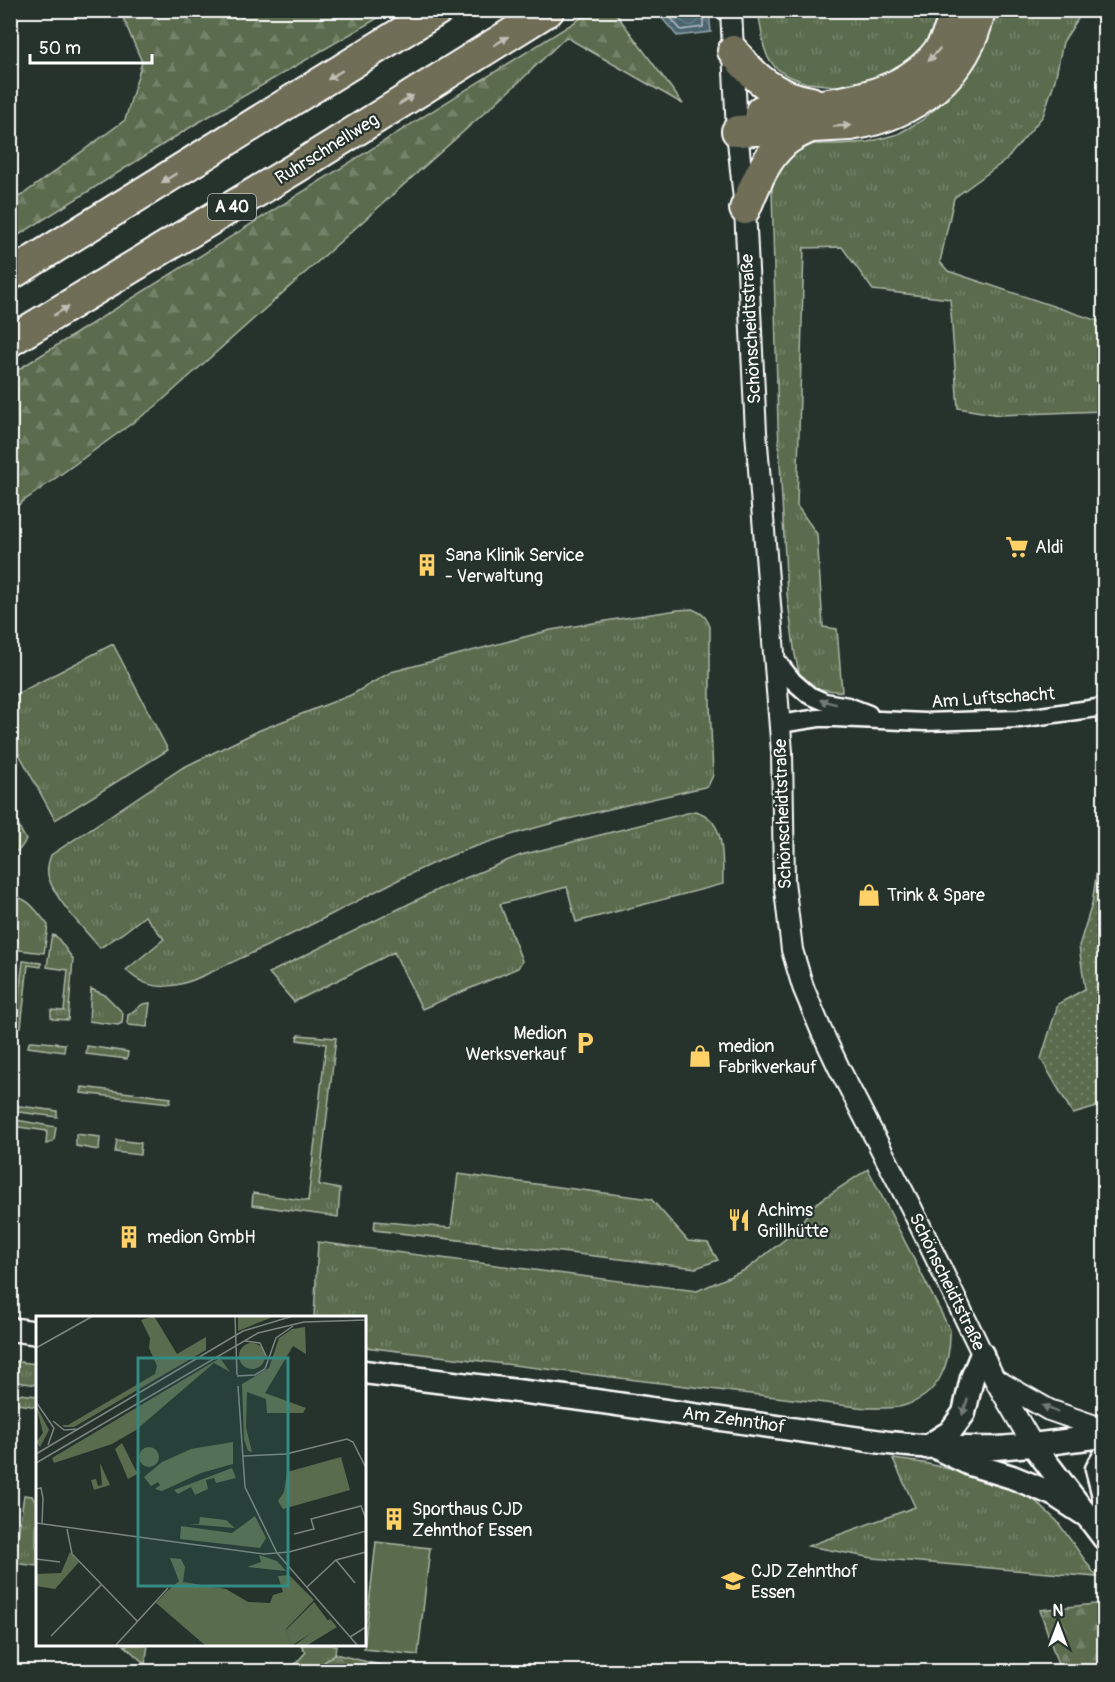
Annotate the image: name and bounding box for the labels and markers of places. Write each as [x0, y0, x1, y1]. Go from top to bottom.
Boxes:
supermarket icon: Aldi [1004, 534, 1030, 560]
place label: Aldi [1035, 536, 1063, 559]
place label: Sana Klinik Service - Verwaltung [445, 544, 584, 588]
building icon: Sana Klinik Service - Verwaltung [414, 552, 440, 578]
shop icon: Trink & Spare [856, 882, 882, 908]
place label: Trink & Spare [887, 884, 985, 907]
place label: Medion Werksverkauf [465, 1022, 568, 1066]
parking icon: Medion Werksverkauf [572, 1030, 598, 1056]
place label: medion Fabrikverkauf [718, 1035, 818, 1079]
shop icon: medion Fabrikverkauf [687, 1043, 713, 1069]
place label: Achims Grillhütte [757, 1199, 828, 1243]
restaurant icon: Achims Grillhütte [726, 1207, 752, 1233]
building icon: medion GmbH [116, 1224, 142, 1250]
place label: medion GmbH [147, 1226, 256, 1249]
place label: Sporthaus CJD Zehnthof Essen [412, 1498, 532, 1542]
building icon: Sporthaus CJD Zehnthof Essen [381, 1506, 407, 1532]
place label: CJD Zehnthof Essen [751, 1560, 859, 1604]
school or university icon: CJD Zehnthof Essen [720, 1568, 746, 1594]

